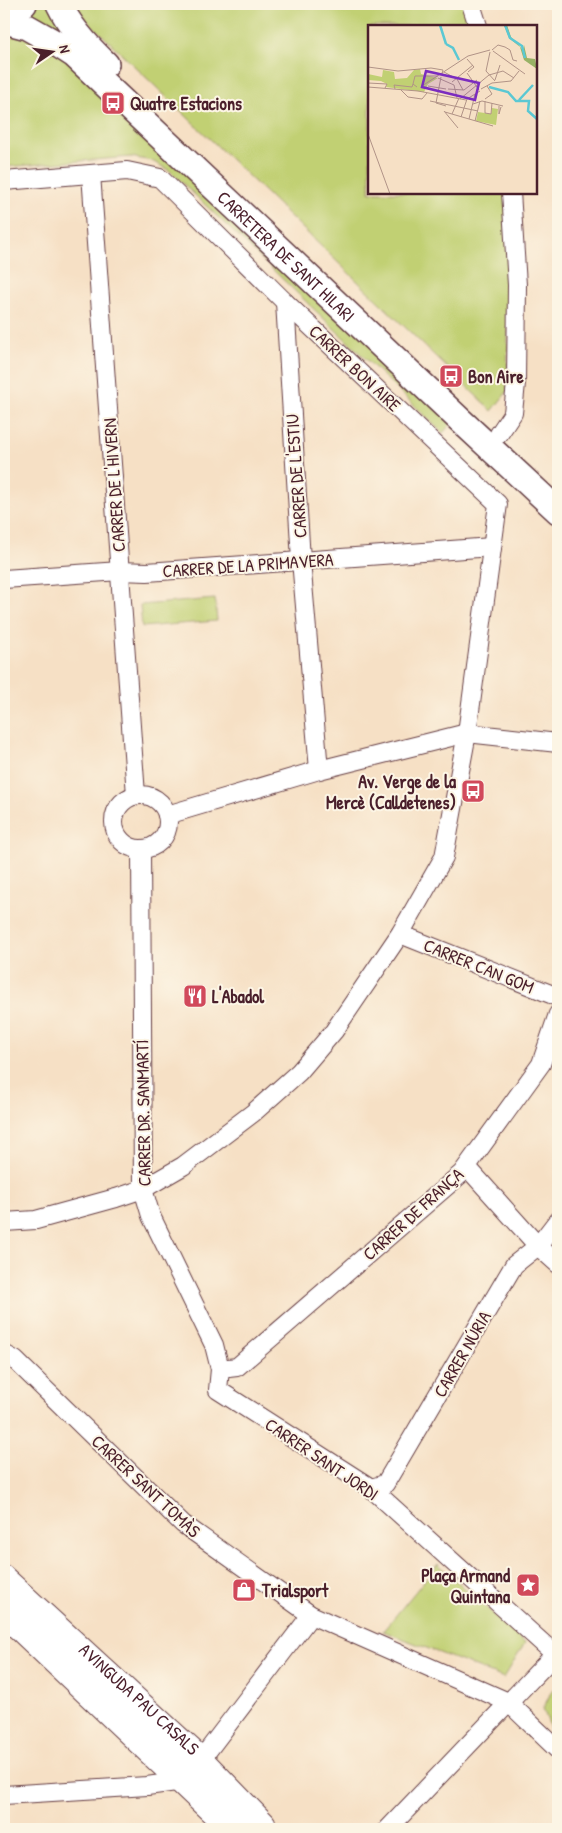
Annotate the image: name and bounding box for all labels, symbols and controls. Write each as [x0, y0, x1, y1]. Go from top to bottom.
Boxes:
inset map [368, 25, 537, 194]
north arrow [28, 28, 78, 78]
text: N [55, 43, 75, 55]
bus stop icon: Quatre Estacions [100, 90, 126, 116]
place label: Quatre Estacions [130, 91, 242, 116]
street label: CARRETERA DE SANT HILARI [212, 185, 361, 327]
street label: CARRER BON AIRE [304, 319, 406, 417]
bus stop icon: Bon Aire [438, 363, 464, 389]
place label: Bon Aire [468, 364, 524, 389]
street label: CARRER DE L'ESTIU [279, 413, 313, 539]
street label: CARRER DE L'HIVERN [97, 417, 131, 553]
street label: CARRER DE LA PRIMAVERA [162, 547, 334, 583]
place label: Av. Verge de la Mercè (Calldetenes) [326, 769, 457, 815]
bus stop icon: Av. Verge de la Mercè (Calldetenes) [460, 778, 486, 804]
street label: CARRER CAN GOM [420, 932, 538, 1000]
restaurant icon: L'Abadol [182, 983, 208, 1009]
place label: L'Abadol [212, 984, 265, 1009]
street label: CARRER DR. SANMARTÍ [129, 1039, 157, 1187]
street label: CARRER DE FRANÇA [357, 1162, 469, 1266]
street label: CARRER NÚRIA [427, 1306, 497, 1402]
street label: CARRER SANT JORDI [260, 1412, 384, 1506]
street label: CARRER SANT TOMÀS [86, 1429, 206, 1543]
place label: Plaça Armand Quintana [421, 1563, 511, 1609]
place icon: Plaça Armand Quintana [515, 1572, 541, 1598]
shop icon: Trialsport [231, 1577, 257, 1603]
place label: Trialsport [261, 1578, 329, 1604]
street label: AVINGUDA PAU CASALS [74, 1637, 205, 1760]

